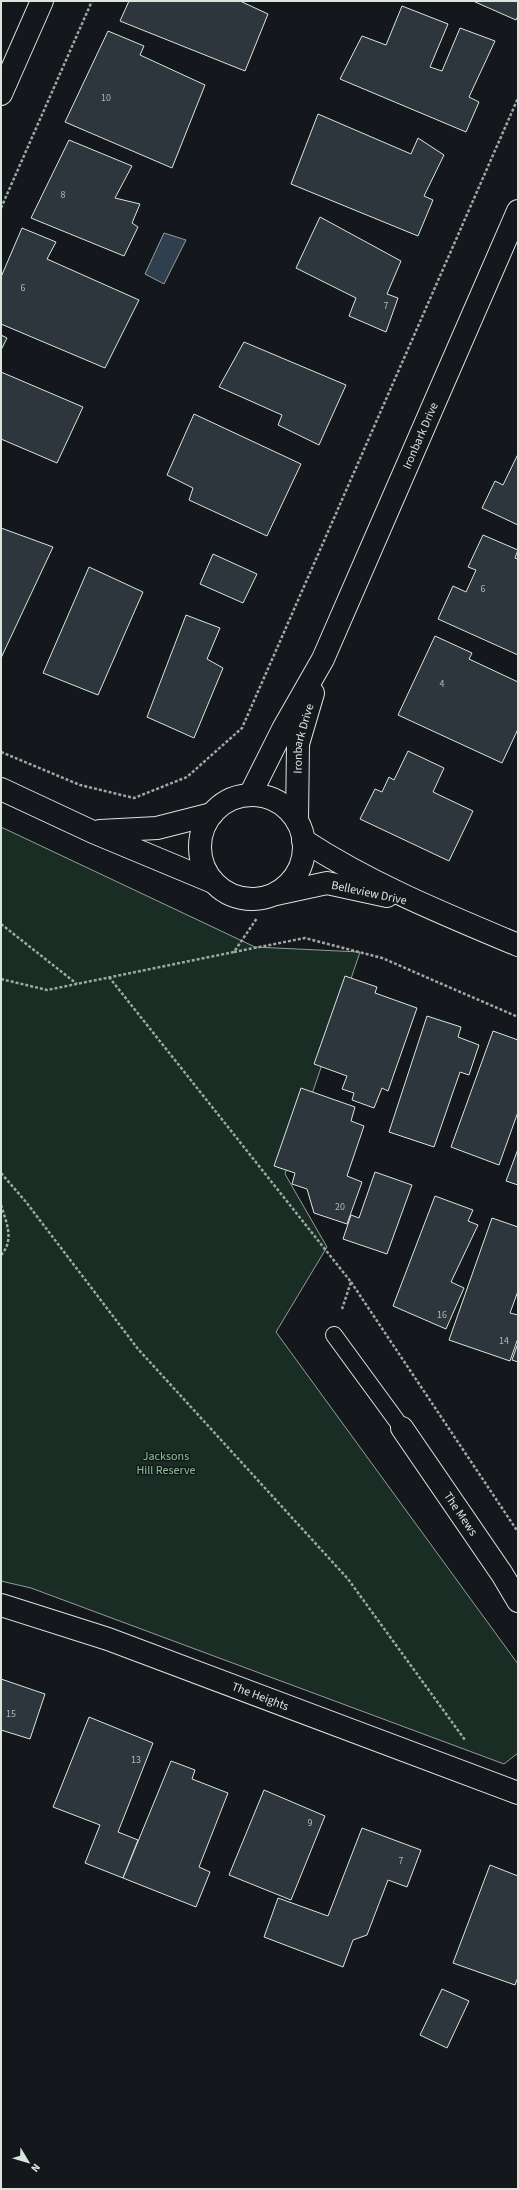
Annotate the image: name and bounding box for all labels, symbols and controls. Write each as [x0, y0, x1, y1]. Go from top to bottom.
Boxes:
house number: 10 [101, 91, 111, 105]
house number: 8 [61, 188, 66, 202]
house number: 6 [21, 281, 26, 295]
house number: 7 [384, 299, 389, 313]
street label: Ironbark Drive [398, 399, 442, 472]
house number: 6 [481, 582, 486, 596]
house number: 4 [440, 677, 445, 691]
street label: Ironbark Drive [289, 702, 318, 774]
street label: Belleview Drive [330, 877, 408, 909]
house number: 20 [335, 1200, 345, 1214]
house number: 16 [437, 1308, 447, 1322]
house number: 14 [499, 1334, 509, 1348]
park label: Jacksons Hill Reserve [137, 1448, 196, 1479]
street label: The Mews [440, 1488, 482, 1539]
street label: The Heights [229, 1678, 291, 1715]
house number: 15 [6, 1707, 16, 1721]
house number: 13 [131, 1753, 141, 1767]
house number: 9 [308, 1816, 313, 1830]
house number: 7 [399, 1854, 404, 1868]
north arrow [8, 2142, 48, 2182]
text: N [27, 2160, 44, 2175]

